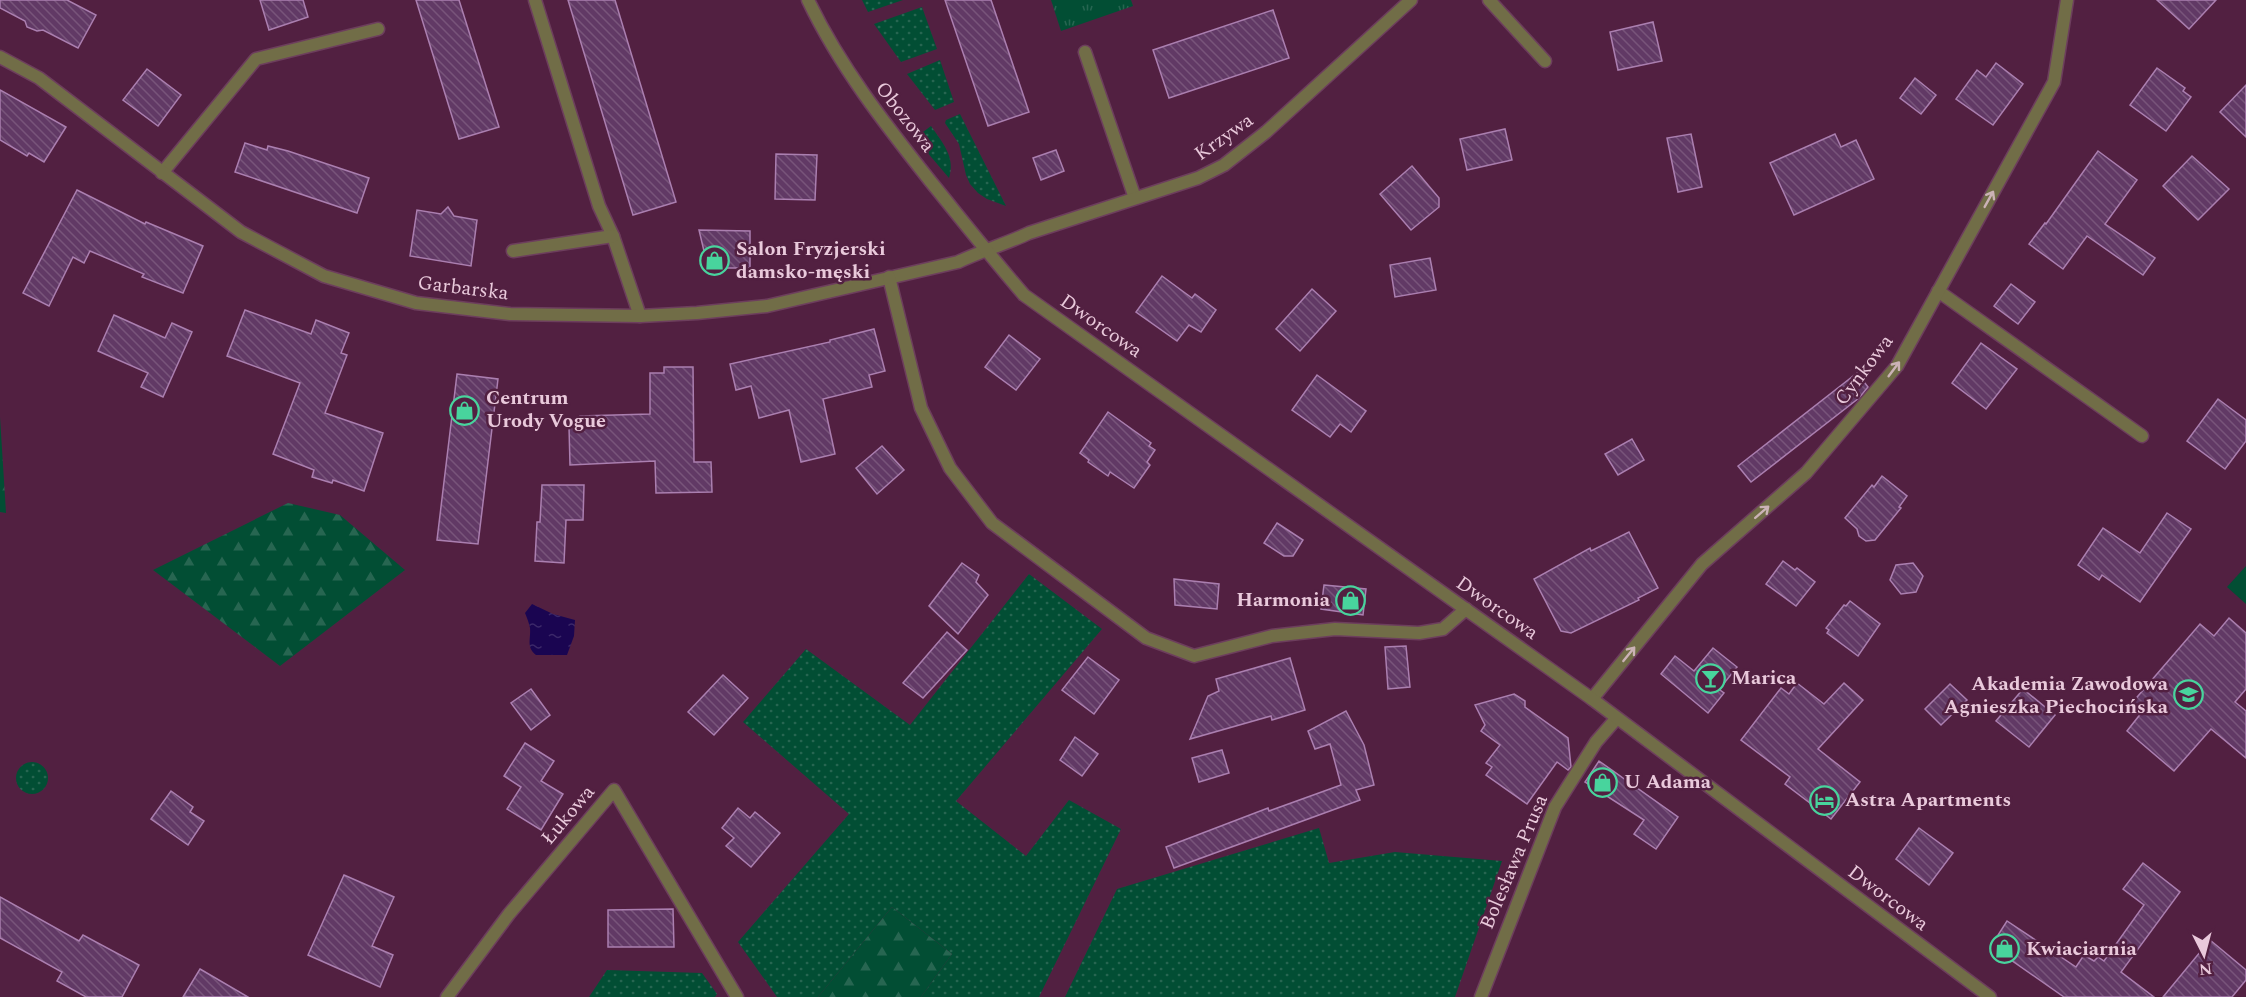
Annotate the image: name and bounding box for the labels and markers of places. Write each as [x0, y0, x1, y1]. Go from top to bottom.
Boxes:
place label: Salon Fryzjerski damsko-męski [736, 234, 886, 287]
shop icon: Salon Fryzjerski damsko-męski [699, 244, 731, 276]
place label: Centrum Urody Vogue [486, 383, 606, 436]
shop icon: Centrum Urody Vogue [449, 394, 481, 426]
shop icon: Harmonia [1335, 584, 1367, 616]
place label: Harmonia [1236, 585, 1331, 615]
bar icon: Marica [1694, 662, 1726, 694]
place label: Marica [1731, 663, 1797, 693]
place label: Akademia Zawodowa Agnieszka Piechocińska [1944, 669, 2169, 722]
school or university icon: Akademia Zawodowa Agnieszka Piechocińska [2173, 679, 2205, 711]
shop icon: U Adama [1587, 766, 1619, 798]
place label: U Adama [1624, 767, 1712, 797]
hotel icon: Astra Apartments [1808, 784, 1840, 816]
place label: Astra Apartments [1845, 785, 2011, 815]
shop icon: Kwiaciarnia [1989, 933, 2021, 965]
place label: Kwiaciarnia [2026, 934, 2138, 964]

